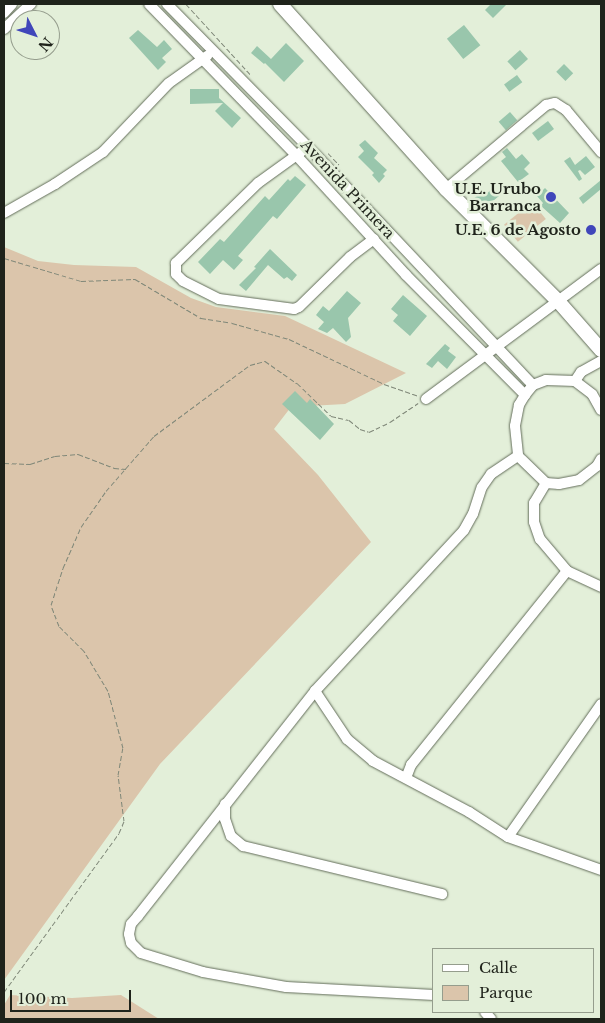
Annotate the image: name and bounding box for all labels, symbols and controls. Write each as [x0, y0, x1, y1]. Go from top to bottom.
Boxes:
north arrow [10, 10, 60, 60]
text: N [34, 33, 57, 55]
street label: Avenida Primera [297, 136, 399, 242]
place label: U.E. Urubo Barranca [454, 179, 541, 214]
marker: U.E. Urubo Barranca [545, 191, 557, 203]
place label: U.E. 6 de Agosto [454, 221, 581, 239]
marker: U.E. 6 de Agosto [585, 224, 597, 236]
legend [432, 948, 595, 1013]
text: Calle [479, 958, 518, 977]
scale bar [12, 980, 134, 1012]
text: Parque [479, 983, 533, 1002]
text: 100 m [18, 989, 67, 1008]

